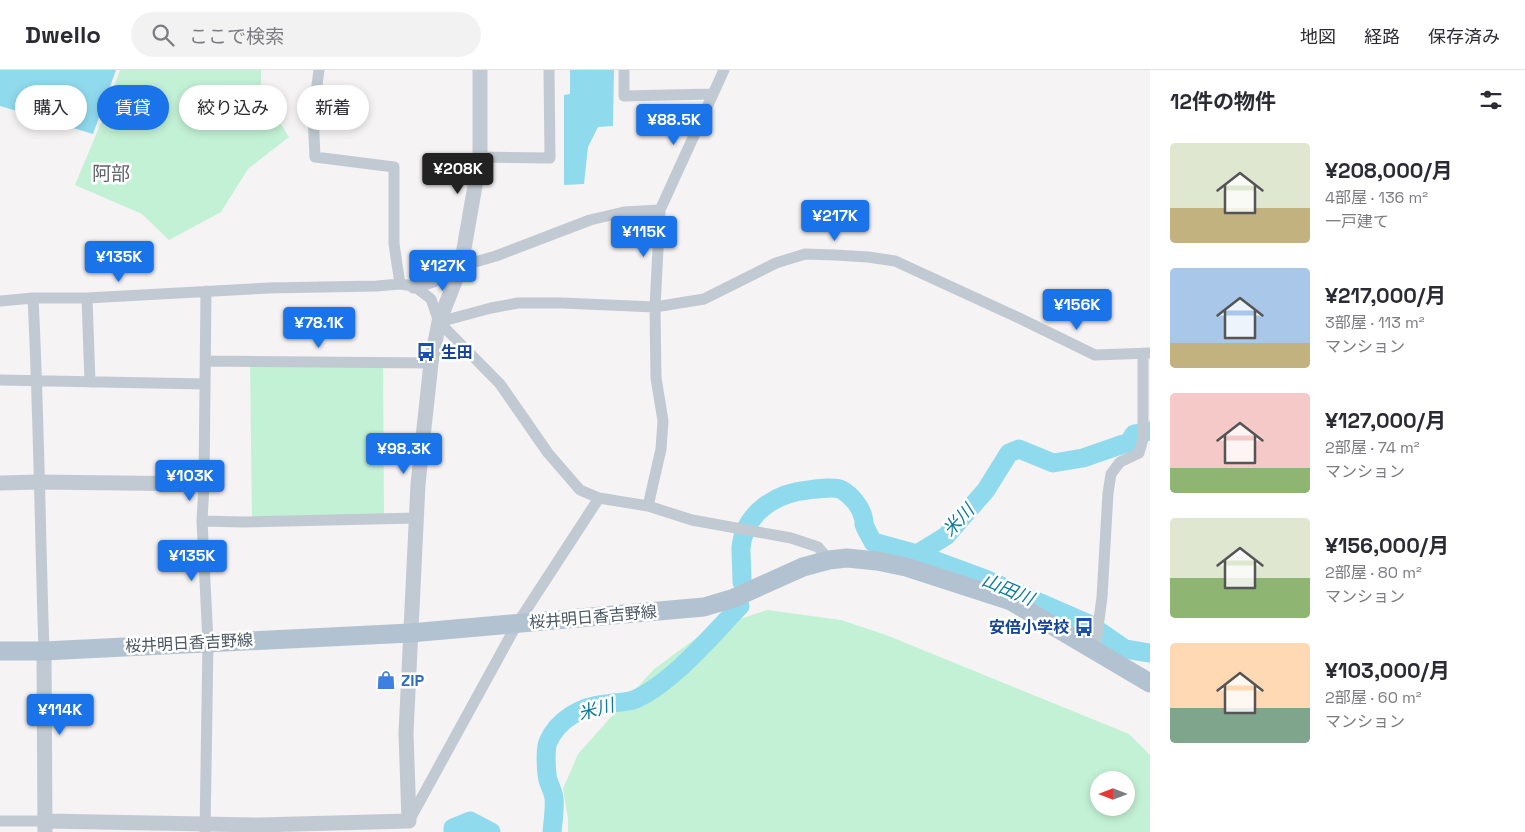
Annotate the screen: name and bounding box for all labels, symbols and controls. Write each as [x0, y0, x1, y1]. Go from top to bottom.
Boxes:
search box [131, 12, 481, 57]
text: Dwello [25, 19, 101, 50]
icon: search [149, 21, 177, 49]
text: ここで検索 [189, 24, 284, 49]
text: 地図 [1300, 25, 1336, 48]
text: 経路 [1364, 25, 1400, 48]
text: 保存済み [1428, 25, 1500, 48]
chip: 購入 [15, 85, 87, 130]
chip: 賃貸 [97, 85, 169, 130]
chip: 絞り込み [179, 85, 287, 130]
chip: 新着 [297, 85, 369, 130]
icon: filters [1477, 86, 1505, 114]
text: 12件の物件 [1170, 88, 1276, 115]
pin: ¥88.5K [633, 104, 715, 146]
text: ¥88.5K [647, 109, 701, 130]
pin: ¥208K [423, 152, 493, 195]
text: ¥208,000/月 [1325, 157, 1453, 184]
text: ¥208K [433, 158, 483, 179]
district label: 阿部 [92, 161, 130, 186]
icon: home [1210, 163, 1270, 223]
text: 4部屋 · 136 m² [1325, 187, 1428, 208]
pin: ¥217K [800, 200, 870, 242]
text: ¥217K [812, 205, 858, 226]
text: 一戸建て [1325, 211, 1389, 232]
pin: ¥115K [609, 216, 679, 258]
text: ¥115K [622, 221, 666, 242]
pin: ¥135K [84, 240, 154, 283]
text: ¥135K [96, 246, 142, 267]
pin: ¥127K [408, 250, 478, 292]
text: ¥127K [420, 255, 466, 276]
text: ¥217,000/月 [1325, 282, 1446, 309]
pin: ¥156K [1042, 288, 1112, 331]
icon: home [1210, 288, 1270, 348]
text: ¥156K [1054, 294, 1100, 315]
pin: ¥78.1K [278, 306, 360, 349]
text: ¥78.1K [294, 312, 344, 333]
text: 3部屋 · 113 m² [1325, 312, 1425, 333]
text: マンション [1325, 336, 1405, 357]
bus stop icon: 生田 [415, 341, 437, 363]
place label: 生田 [441, 342, 473, 363]
text: ¥127,000/月 [1325, 407, 1446, 434]
icon: home [1210, 413, 1270, 473]
pin: ¥98.3K [363, 432, 445, 475]
text: 2部屋 · 74 m² [1325, 437, 1420, 458]
text: ¥98.3K [377, 438, 431, 459]
pin: ¥103K [155, 460, 225, 502]
text: マンション [1325, 461, 1405, 482]
text: ¥103K [166, 465, 214, 486]
water label: 米川 [937, 498, 980, 541]
text: ¥156,000/月 [1325, 532, 1449, 559]
icon: home [1210, 538, 1270, 598]
pin: ¥135K [157, 540, 227, 582]
text: ¥135K [169, 545, 215, 566]
text: 2部屋 · 80 m² [1325, 562, 1422, 583]
water label: 山田川 [979, 568, 1039, 611]
text: マンション [1325, 586, 1405, 607]
street label: 桜井明日香吉野線 [528, 601, 658, 633]
bus stop icon: 安倍小学校 [1073, 616, 1095, 638]
place label: 安倍小学校 [989, 617, 1069, 638]
street label: 桜井明日香吉野線 [125, 629, 253, 657]
text: ¥103,000/月 [1325, 657, 1450, 684]
icon: home [1210, 663, 1270, 723]
shop icon: ZIP [375, 669, 397, 691]
place label: ZIP [401, 670, 424, 691]
text: 2部屋 · 60 m² [1325, 687, 1422, 708]
water label: 米川 [576, 693, 618, 725]
pin: ¥114K [25, 694, 95, 736]
text: ¥114K [38, 699, 82, 720]
text: マンション [1325, 711, 1405, 732]
north arrow [1090, 771, 1135, 816]
map controls [1090, 771, 1135, 816]

